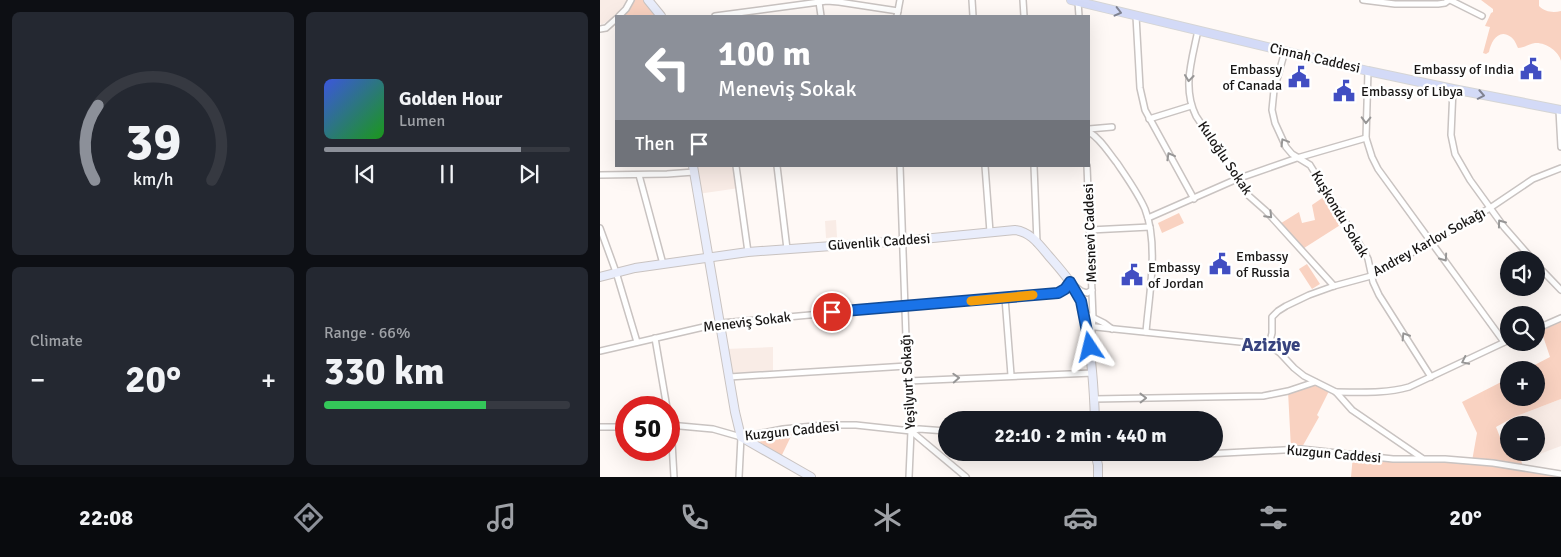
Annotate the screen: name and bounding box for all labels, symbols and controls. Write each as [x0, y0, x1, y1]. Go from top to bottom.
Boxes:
one-way arrow [1113, 6, 1121, 16]
text: 100 m [718, 32, 811, 75]
icon: left [635, 35, 700, 100]
street label: Cinnah Caddesi [1268, 39, 1362, 77]
public building icon: Embassy of India [1518, 56, 1544, 82]
place label: Embassy of Canada [1222, 61, 1282, 94]
place label: Embassy of India [1414, 61, 1514, 78]
public building icon: Embassy of Canada [1286, 64, 1312, 90]
text: Meneviş Sokak [718, 75, 857, 102]
one-way arrow [1184, 75, 1195, 83]
public building icon: Embassy of Libya [1331, 78, 1357, 104]
place label: Embassy of Libya [1361, 83, 1463, 100]
text: Golden Hour [399, 87, 502, 111]
one-way arrow [1477, 89, 1485, 99]
text: 39 [125, 110, 181, 174]
text: Lumen [399, 111, 445, 131]
one-way arrow [1361, 116, 1372, 124]
street label: Kuloğlu Sokak [1194, 118, 1256, 198]
icon: arrive [685, 130, 713, 158]
text: Then [635, 132, 675, 156]
one-way arrow [1280, 139, 1290, 148]
one-way arrow [1166, 152, 1176, 161]
icon: previous [351, 160, 379, 188]
icon: pause [433, 160, 461, 188]
icon: next [515, 160, 543, 188]
text: km/h [133, 168, 173, 190]
street label: Kuşkondu Sokak [1308, 168, 1372, 260]
street label: Mesnevi Caddesi [1080, 183, 1100, 283]
street label: Andrey Karlov Sokağı [1370, 204, 1488, 280]
one-way arrow [1263, 209, 1272, 218]
one-way arrow [1498, 219, 1507, 229]
street label: Güvenlik Caddesi [827, 230, 931, 254]
place label: Embassy of Russia [1236, 248, 1290, 281]
public building icon: Embassy of Russia [1207, 251, 1233, 277]
map controls [1500, 251, 1545, 461]
button: sound [1500, 251, 1545, 296]
one-way arrow [1438, 252, 1447, 262]
place label: Embassy of Jordan [1148, 259, 1204, 292]
public building icon: Embassy of Jordan [1119, 262, 1145, 288]
pin [811, 291, 853, 333]
icon: arrive [818, 298, 846, 326]
button: search [1500, 306, 1545, 351]
street label: Meneviş Sokak [702, 308, 792, 336]
position arrow [1063, 320, 1115, 372]
text: Range · 66% [324, 323, 410, 343]
text: Climate [30, 331, 83, 351]
one-way arrow [1402, 332, 1411, 341]
district label: Aziziye [1241, 333, 1301, 357]
street label: Yeşilyurt Sokağı [897, 334, 919, 430]
text: 330 km [324, 348, 445, 395]
one-way arrow [1461, 355, 1470, 365]
text: 20° [125, 356, 181, 403]
button: + [1500, 361, 1545, 406]
text: − [30, 363, 45, 397]
text: + [261, 363, 276, 397]
one-way arrow [952, 373, 960, 383]
one-way arrow [1139, 393, 1147, 404]
speed limit sign: 50 [615, 396, 680, 461]
button: − [1500, 416, 1545, 461]
street label: Kuzgun Caddesi [744, 418, 840, 444]
text: 22:10 · 2 min · 440 m [994, 424, 1167, 448]
street label: Kuzgun Caddesi [1286, 441, 1382, 467]
icon: directions [291, 500, 326, 535]
icon: music [484, 500, 519, 535]
icon: phone [677, 500, 712, 535]
icon: climate [870, 500, 905, 535]
icon: car [1063, 500, 1098, 535]
icon: filters [1256, 500, 1291, 535]
text: 22:08 [79, 504, 133, 531]
text: 20° [1449, 504, 1482, 531]

